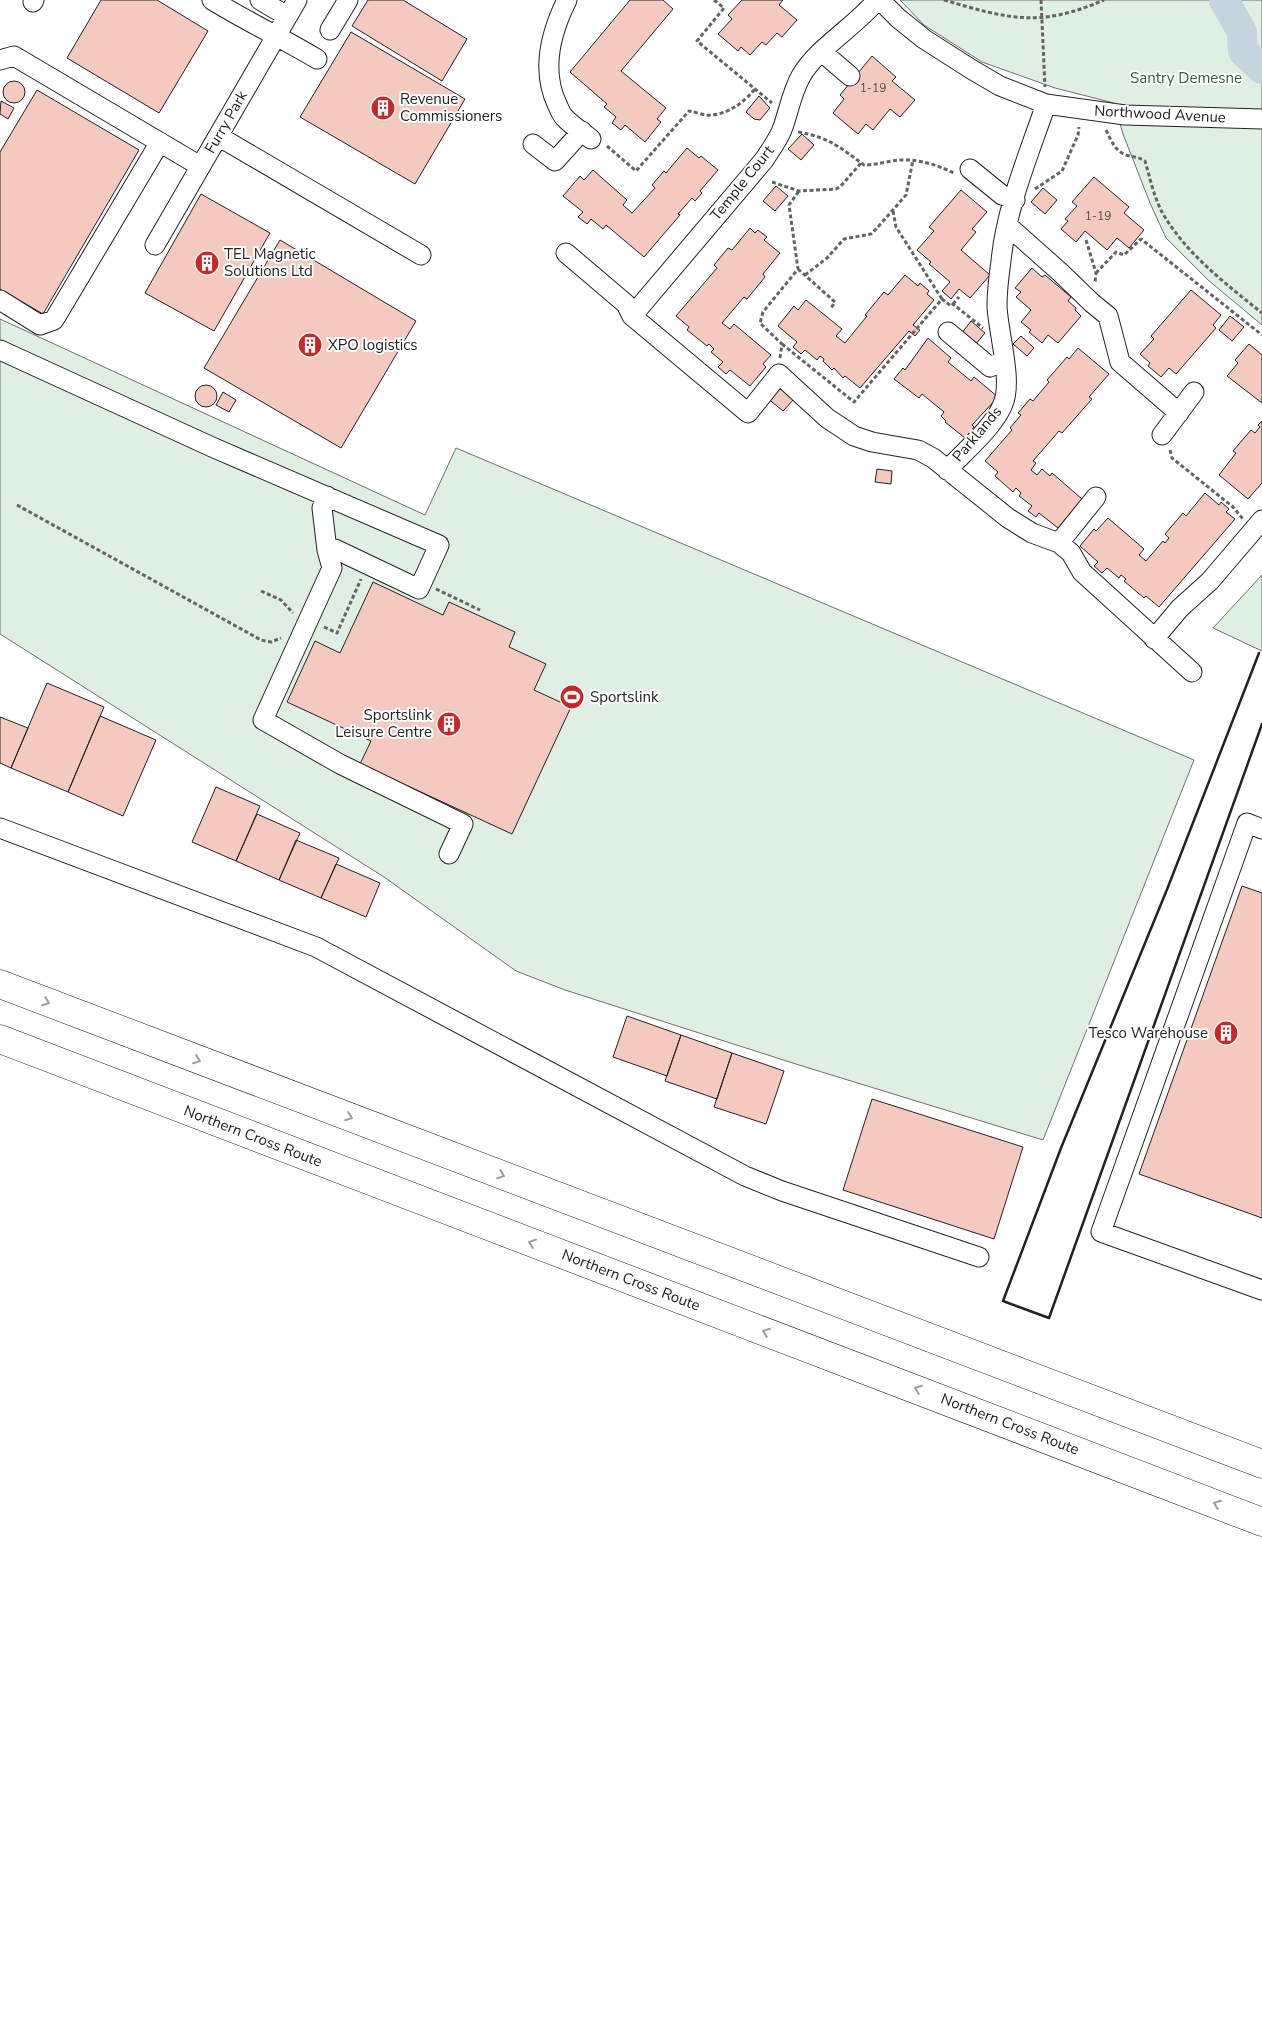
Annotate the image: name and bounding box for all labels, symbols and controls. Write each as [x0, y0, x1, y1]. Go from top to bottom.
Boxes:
park label: Santry Demesne [1130, 68, 1242, 88]
house number: 1-19 [860, 80, 886, 96]
street label: Furry Park [200, 87, 252, 157]
place label: Revenue Commissioners [400, 89, 502, 126]
building icon: Revenue Commissioners [370, 95, 396, 121]
street label: Northwood Avenue [1094, 101, 1226, 127]
street label: Temple Court [706, 141, 779, 225]
house number: 1-19 [1085, 208, 1111, 224]
place label: TEL Magnetic Solutions Ltd [224, 244, 316, 281]
building icon: TEL Magnetic Solutions Ltd [194, 250, 220, 276]
building icon: XPO logistics [297, 332, 323, 358]
place label: XPO logistics [328, 335, 418, 355]
street label: Parklands [948, 402, 1006, 466]
sports icon: Sportslink [559, 684, 585, 710]
place label: Sportslink [590, 687, 659, 707]
place label: Sportslink Leisure Centre [335, 705, 432, 742]
building icon: Sportslink Leisure Centre [436, 711, 462, 737]
one-way arrow [41, 996, 49, 1006]
building icon: Tesco Warehouse [1213, 1020, 1239, 1046]
place label: Tesco Warehouse [1089, 1023, 1208, 1043]
one-way arrow [192, 1054, 201, 1064]
street label: Northern Cross Route [181, 1100, 325, 1172]
one-way arrow [344, 1111, 353, 1122]
one-way arrow [496, 1169, 505, 1179]
one-way arrow [528, 1239, 537, 1249]
street label: Northern Cross Route [559, 1244, 703, 1316]
one-way arrow [762, 1327, 771, 1338]
one-way arrow [914, 1385, 923, 1395]
street label: Northern Cross Route [938, 1388, 1082, 1460]
one-way arrow [1213, 1500, 1221, 1510]

